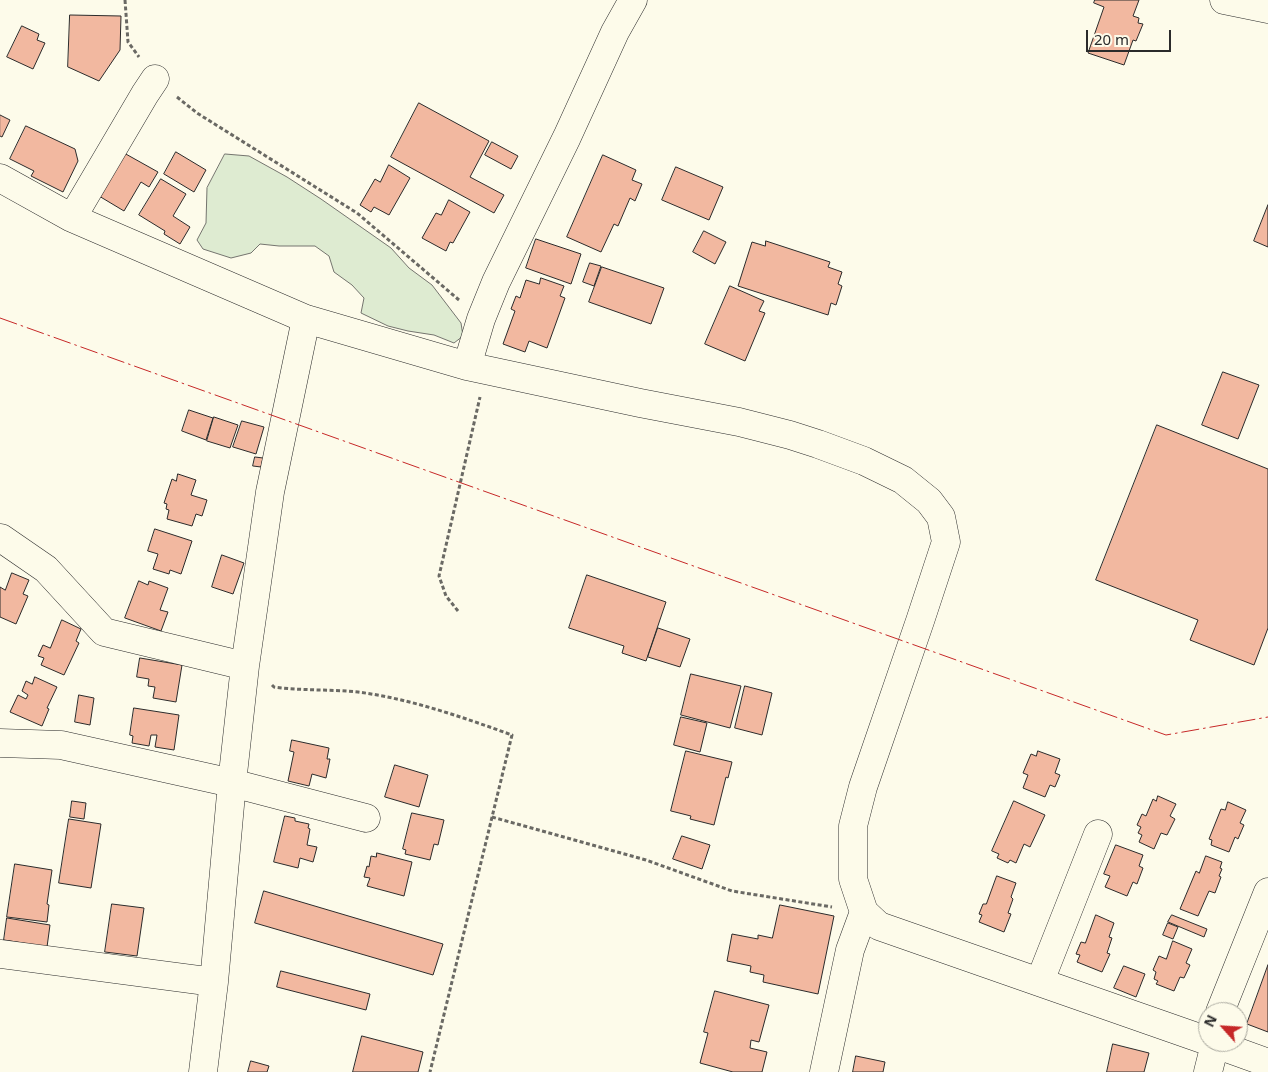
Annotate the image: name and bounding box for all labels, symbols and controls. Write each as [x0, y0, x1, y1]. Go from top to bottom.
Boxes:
scale bar [1088, 20, 1173, 52]
text: 20 m [1094, 29, 1129, 49]
north arrow [1198, 1002, 1248, 1052]
text: N [1199, 1011, 1221, 1030]

